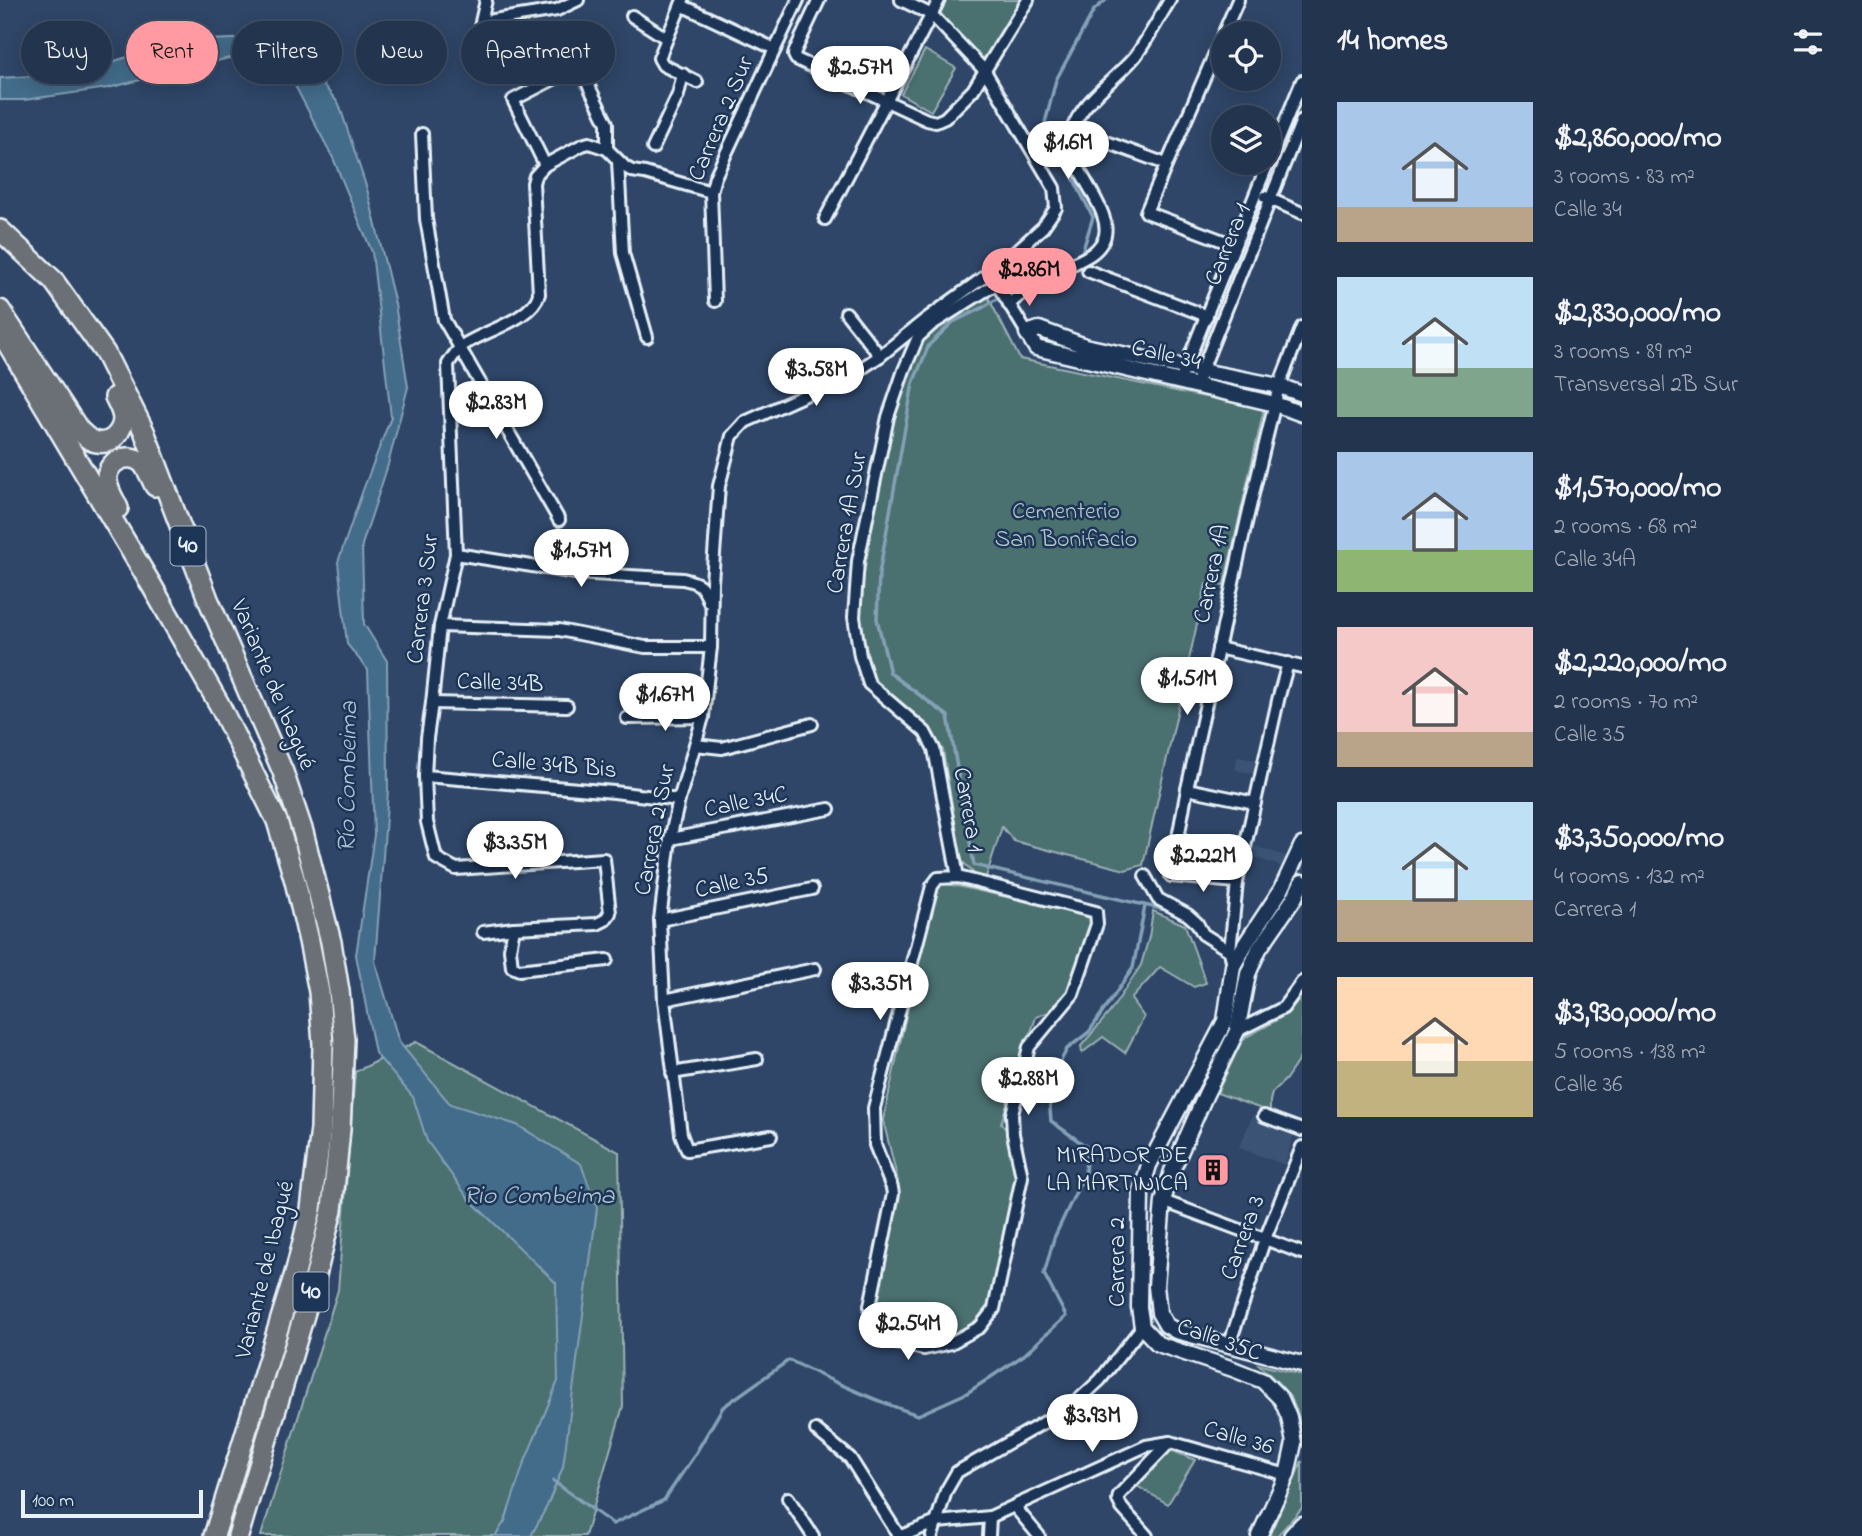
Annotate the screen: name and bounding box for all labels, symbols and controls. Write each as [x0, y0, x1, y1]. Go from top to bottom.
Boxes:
text: 14 homes [1337, 20, 1448, 64]
chip: Buy [21, 21, 112, 84]
chip: Rent [126, 21, 218, 84]
chip: Filters [232, 21, 342, 84]
chip: New [356, 21, 447, 84]
chip: Apartment [461, 21, 615, 84]
map controls [1211, 21, 1281, 175]
button: locate [1211, 21, 1281, 91]
icon: filters [1789, 23, 1827, 61]
pin: $2.57M [803, 46, 917, 106]
street label: Carrera 2 Sur [680, 51, 764, 187]
text: $2.57M [827, 52, 893, 85]
button: layers [1211, 105, 1281, 175]
text: $2,860,000/mo [1554, 117, 1722, 161]
pin: $1.6M [1019, 122, 1117, 181]
text: $1.6M [1043, 127, 1093, 160]
icon: home [1393, 130, 1477, 214]
text: 3 rooms · 83 m² [1554, 161, 1695, 194]
text: Calle 34 [1554, 194, 1622, 227]
street label: Carrera 1 [1197, 198, 1261, 291]
pin: $2.86M [972, 248, 1086, 308]
text: $2.86M [998, 254, 1060, 287]
text: $2,830,000/mo [1554, 292, 1721, 336]
icon: home [1393, 305, 1477, 389]
street label: Calle 34 [1128, 331, 1205, 381]
text: 3 rooms · 89 m² [1554, 336, 1692, 369]
pin: $3.58M [759, 348, 873, 408]
text: $3.58M [784, 354, 848, 387]
text: Transversal 2B Sur [1554, 369, 1738, 402]
pin: $2.83M [439, 382, 553, 441]
text: $2.83M [465, 387, 527, 420]
street label: Carrera 1A Sur [818, 449, 878, 596]
text: $1,570,000/mo [1554, 467, 1722, 511]
icon: home [1393, 480, 1477, 564]
park label: Cementerio San Bonifacio [995, 495, 1137, 558]
text: 2 rooms · 68 m² [1554, 511, 1697, 544]
street label: Carrera 1A [1185, 521, 1241, 627]
road number: 40 [170, 526, 206, 566]
pin: $1.57M [524, 530, 638, 589]
street label: Carrera 3 Sur [399, 532, 449, 666]
text: $1.57M [550, 535, 612, 568]
text: Calle 34A [1554, 544, 1636, 577]
street label: Variante de Ibagué [220, 593, 324, 776]
text: $2,220,000/mo [1554, 642, 1727, 686]
icon: home [1393, 655, 1477, 739]
pin: $1.51M [1130, 658, 1244, 717]
text: $1.51M [1157, 663, 1217, 696]
street label: Calle 34B [456, 665, 544, 703]
pin: $1.67M [608, 674, 722, 733]
text: $1.67M [635, 679, 695, 712]
text: 2 rooms · 70 m² [1554, 686, 1698, 719]
water label: Río Combeima [329, 700, 369, 853]
text: Calle 35 [1554, 719, 1625, 752]
street label: Calle 34B Bis [490, 743, 618, 789]
street label: Carrera 2 Sur [626, 761, 686, 898]
street label: Carrera 1 [942, 765, 992, 856]
street label: Calle 34C [701, 778, 791, 828]
text: $3,350,000/mo [1554, 817, 1724, 861]
pin: $3.35M [458, 822, 572, 881]
text: $3.35M [483, 827, 547, 860]
icon: home [1393, 830, 1477, 914]
pin: $2.22M [1146, 834, 1260, 894]
text: $2.22M [1170, 840, 1236, 873]
street label: Calle 35 [692, 859, 772, 909]
text: 4 rooms · 132 m² [1554, 861, 1705, 894]
text: Carrera 1 [1554, 894, 1636, 927]
pin: $3.35M [823, 962, 937, 1022]
text: $3.35M [848, 968, 912, 1001]
text: $3,930,000/mo [1554, 992, 1716, 1036]
icon: home [1393, 1005, 1477, 1089]
text: 5 rooms · 138 m² [1554, 1036, 1706, 1069]
pin: $2.88M [971, 1058, 1085, 1117]
text: $2.88M [997, 1063, 1059, 1096]
text: Calle 36 [1554, 1069, 1622, 1102]
place label: MIRADOR DE LA MARTINICA [1047, 1139, 1188, 1202]
building icon: MIRADOR DE LA MARTINICA [1194, 1151, 1232, 1189]
street label: Variante de Ibagué [227, 1177, 305, 1364]
water label: Rio Combeima [463, 1178, 616, 1216]
street label: Carrera 3 [1212, 1191, 1276, 1285]
street label: Carrera 2 [1101, 1217, 1136, 1307]
road number: 40 [294, 1273, 328, 1312]
pin: $2.54M [851, 1302, 965, 1362]
text: $2.54M [875, 1308, 941, 1341]
street label: Calle 35C [1172, 1310, 1266, 1372]
pin: $3.93M [1035, 1394, 1149, 1454]
text: $3.93M [1063, 1400, 1121, 1433]
street label: Calle 36 [1199, 1412, 1278, 1466]
scale bar [21, 1487, 203, 1519]
text: 100 m [32, 1488, 74, 1515]

